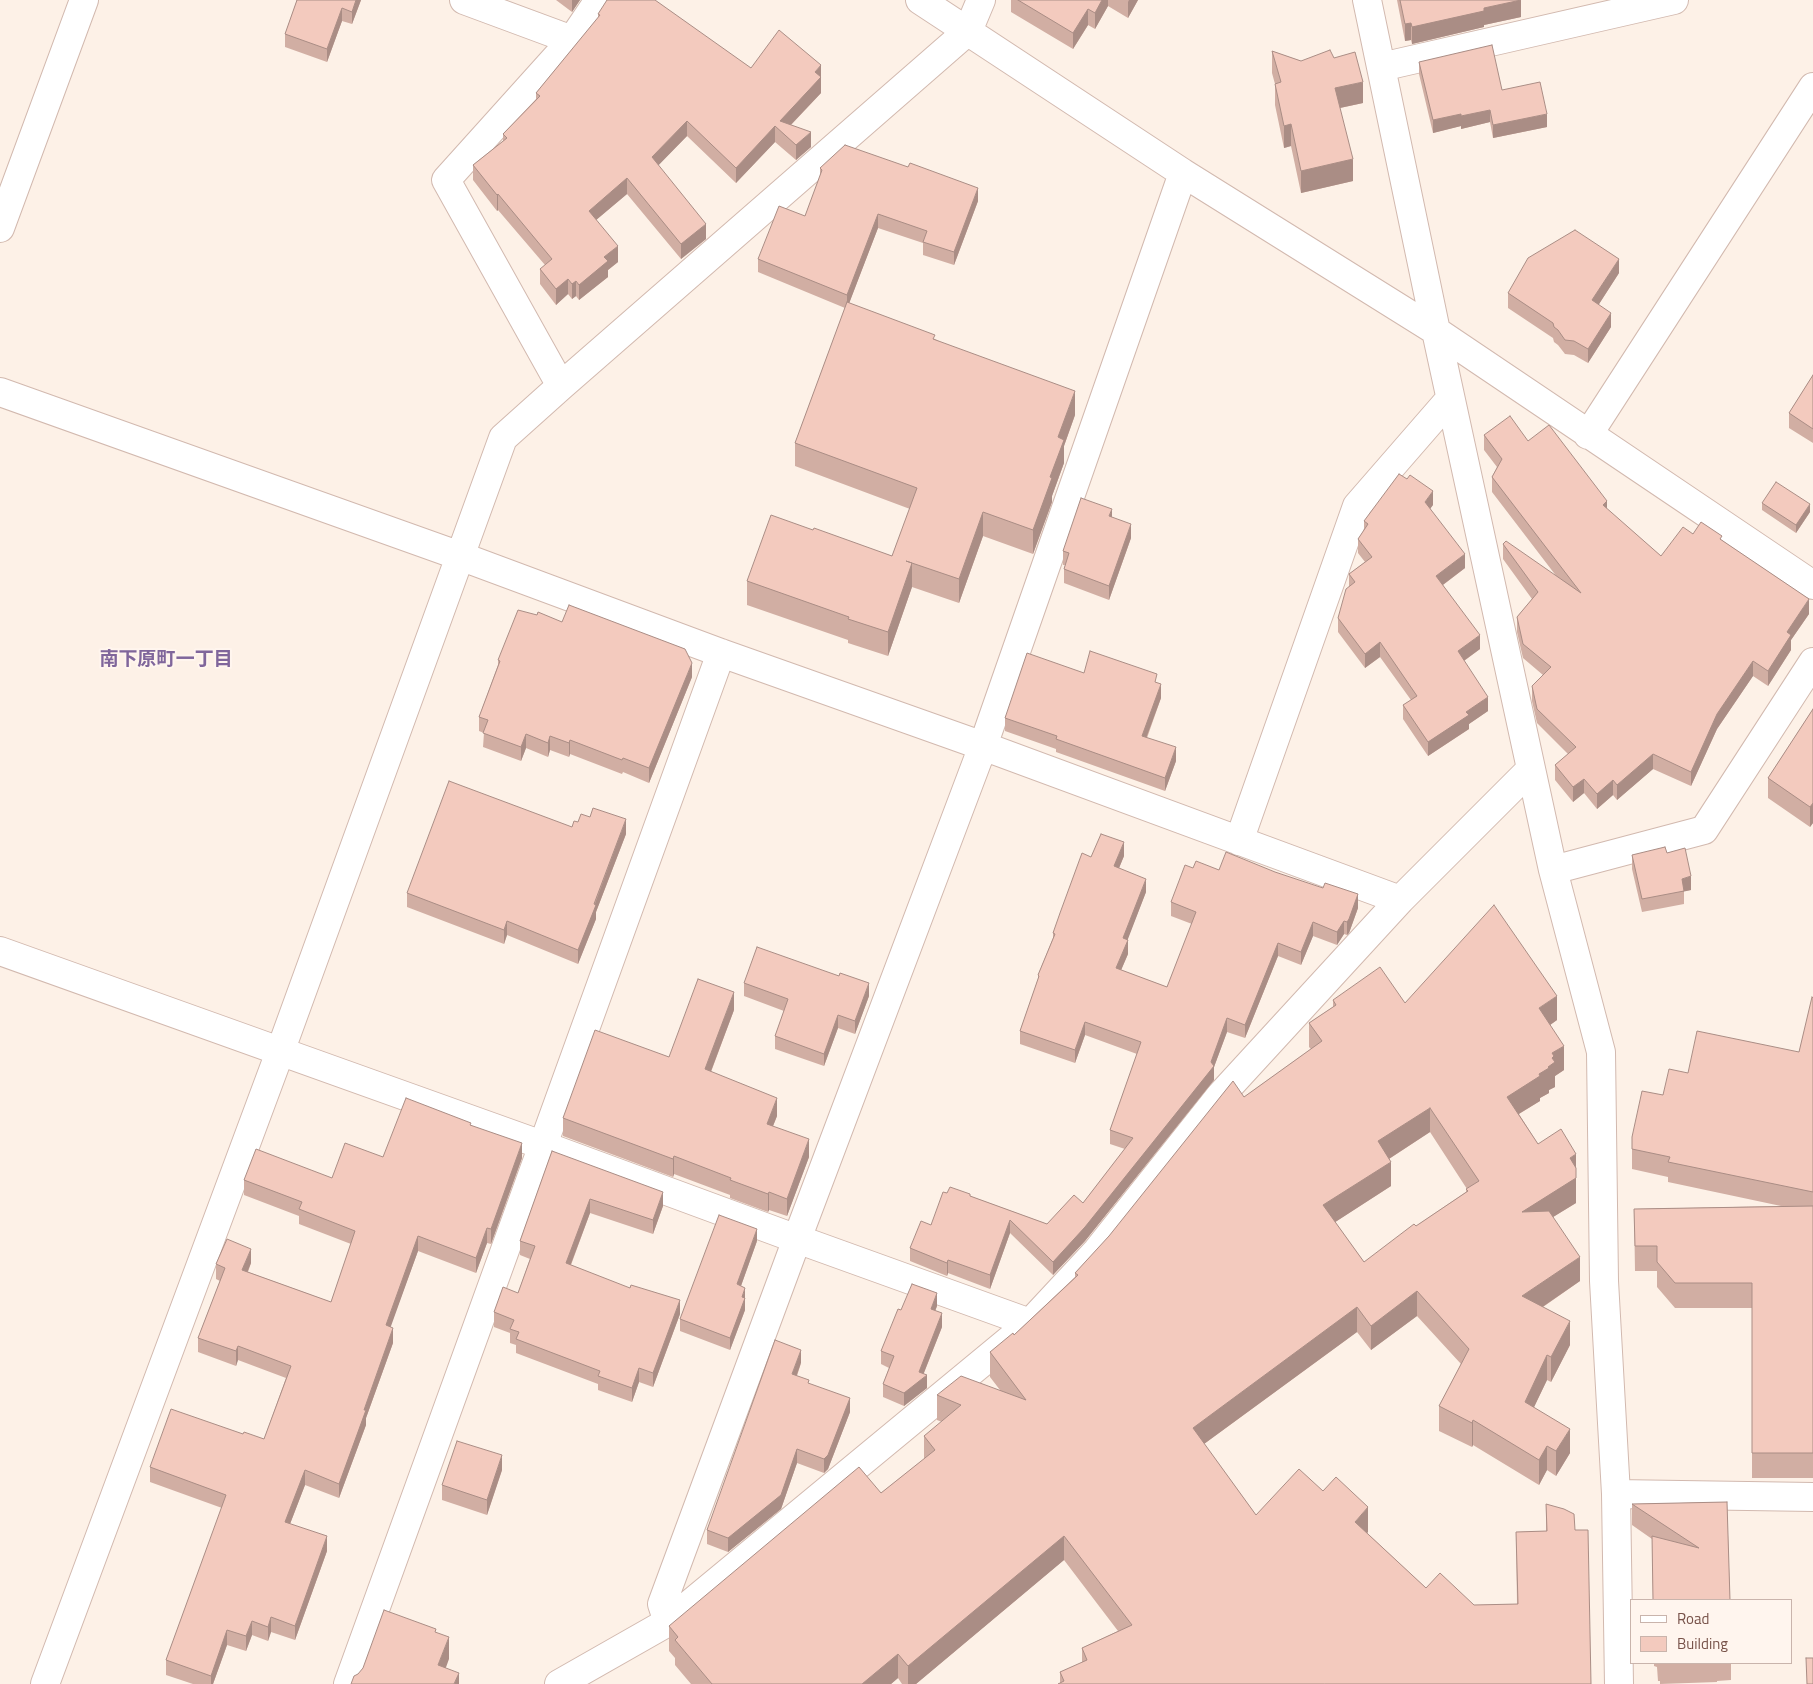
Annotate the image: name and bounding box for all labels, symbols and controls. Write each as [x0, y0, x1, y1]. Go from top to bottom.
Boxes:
district label: 南下原町一丁目 [100, 649, 232, 671]
legend [1630, 1599, 1793, 1664]
text: Road [1677, 1607, 1709, 1630]
text: Building [1677, 1632, 1728, 1655]

